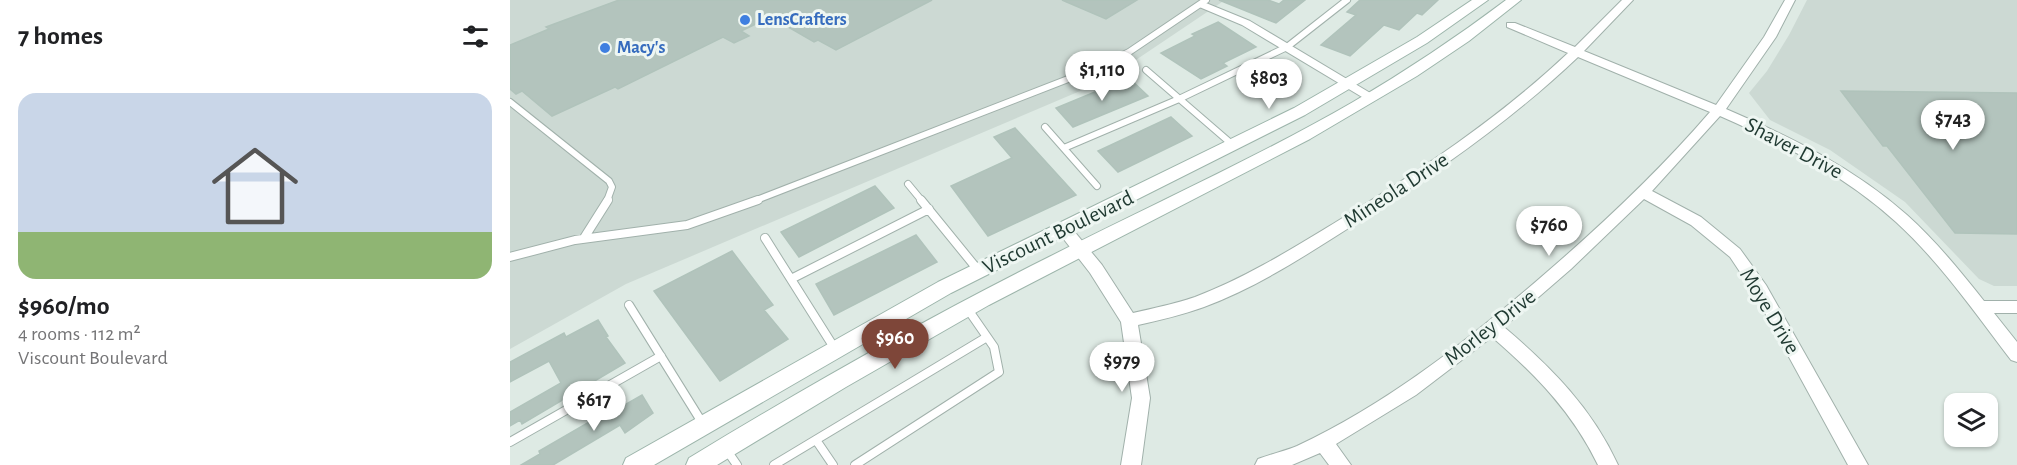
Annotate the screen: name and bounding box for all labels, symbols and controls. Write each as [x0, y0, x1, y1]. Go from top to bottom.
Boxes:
place label: LensCrafters [757, 11, 847, 29]
marker: LensCrafters [738, 13, 752, 27]
icon: filters [459, 20, 492, 53]
text: 7 homes [18, 23, 103, 49]
place label: Macy's [617, 39, 665, 57]
marker: Macy's [598, 41, 612, 55]
pin: $1,110 [1053, 51, 1151, 102]
pin: $803 [1233, 59, 1305, 110]
text: $1,110 [1079, 60, 1125, 80]
text: $803 [1250, 68, 1288, 88]
pin: $743 [1917, 100, 1989, 151]
text: $743 [1935, 109, 1971, 129]
street label: Shaver Drive [1742, 113, 1846, 183]
icon: home [201, 132, 309, 240]
street label: Mineola Drive [1340, 148, 1452, 232]
street label: Viscount Boulevard [979, 186, 1137, 278]
pin: $760 [1513, 206, 1585, 257]
text: $760 [1530, 215, 1568, 235]
street label: Moye Drive [1736, 264, 1804, 358]
street label: Morley Drive [1440, 285, 1540, 369]
text: $960/mo [18, 293, 110, 319]
pin: $960 [859, 319, 931, 370]
text: 4 rooms · 112 m² [18, 324, 141, 344]
text: $960 [876, 328, 914, 348]
pin: $979 [1086, 342, 1158, 393]
text: Viscount Boulevard [18, 348, 168, 368]
text: $979 [1104, 351, 1140, 371]
pin: $617 [558, 381, 630, 432]
text: $617 [577, 390, 611, 410]
map controls [1944, 393, 1998, 447]
button: layers [1944, 393, 1998, 447]

